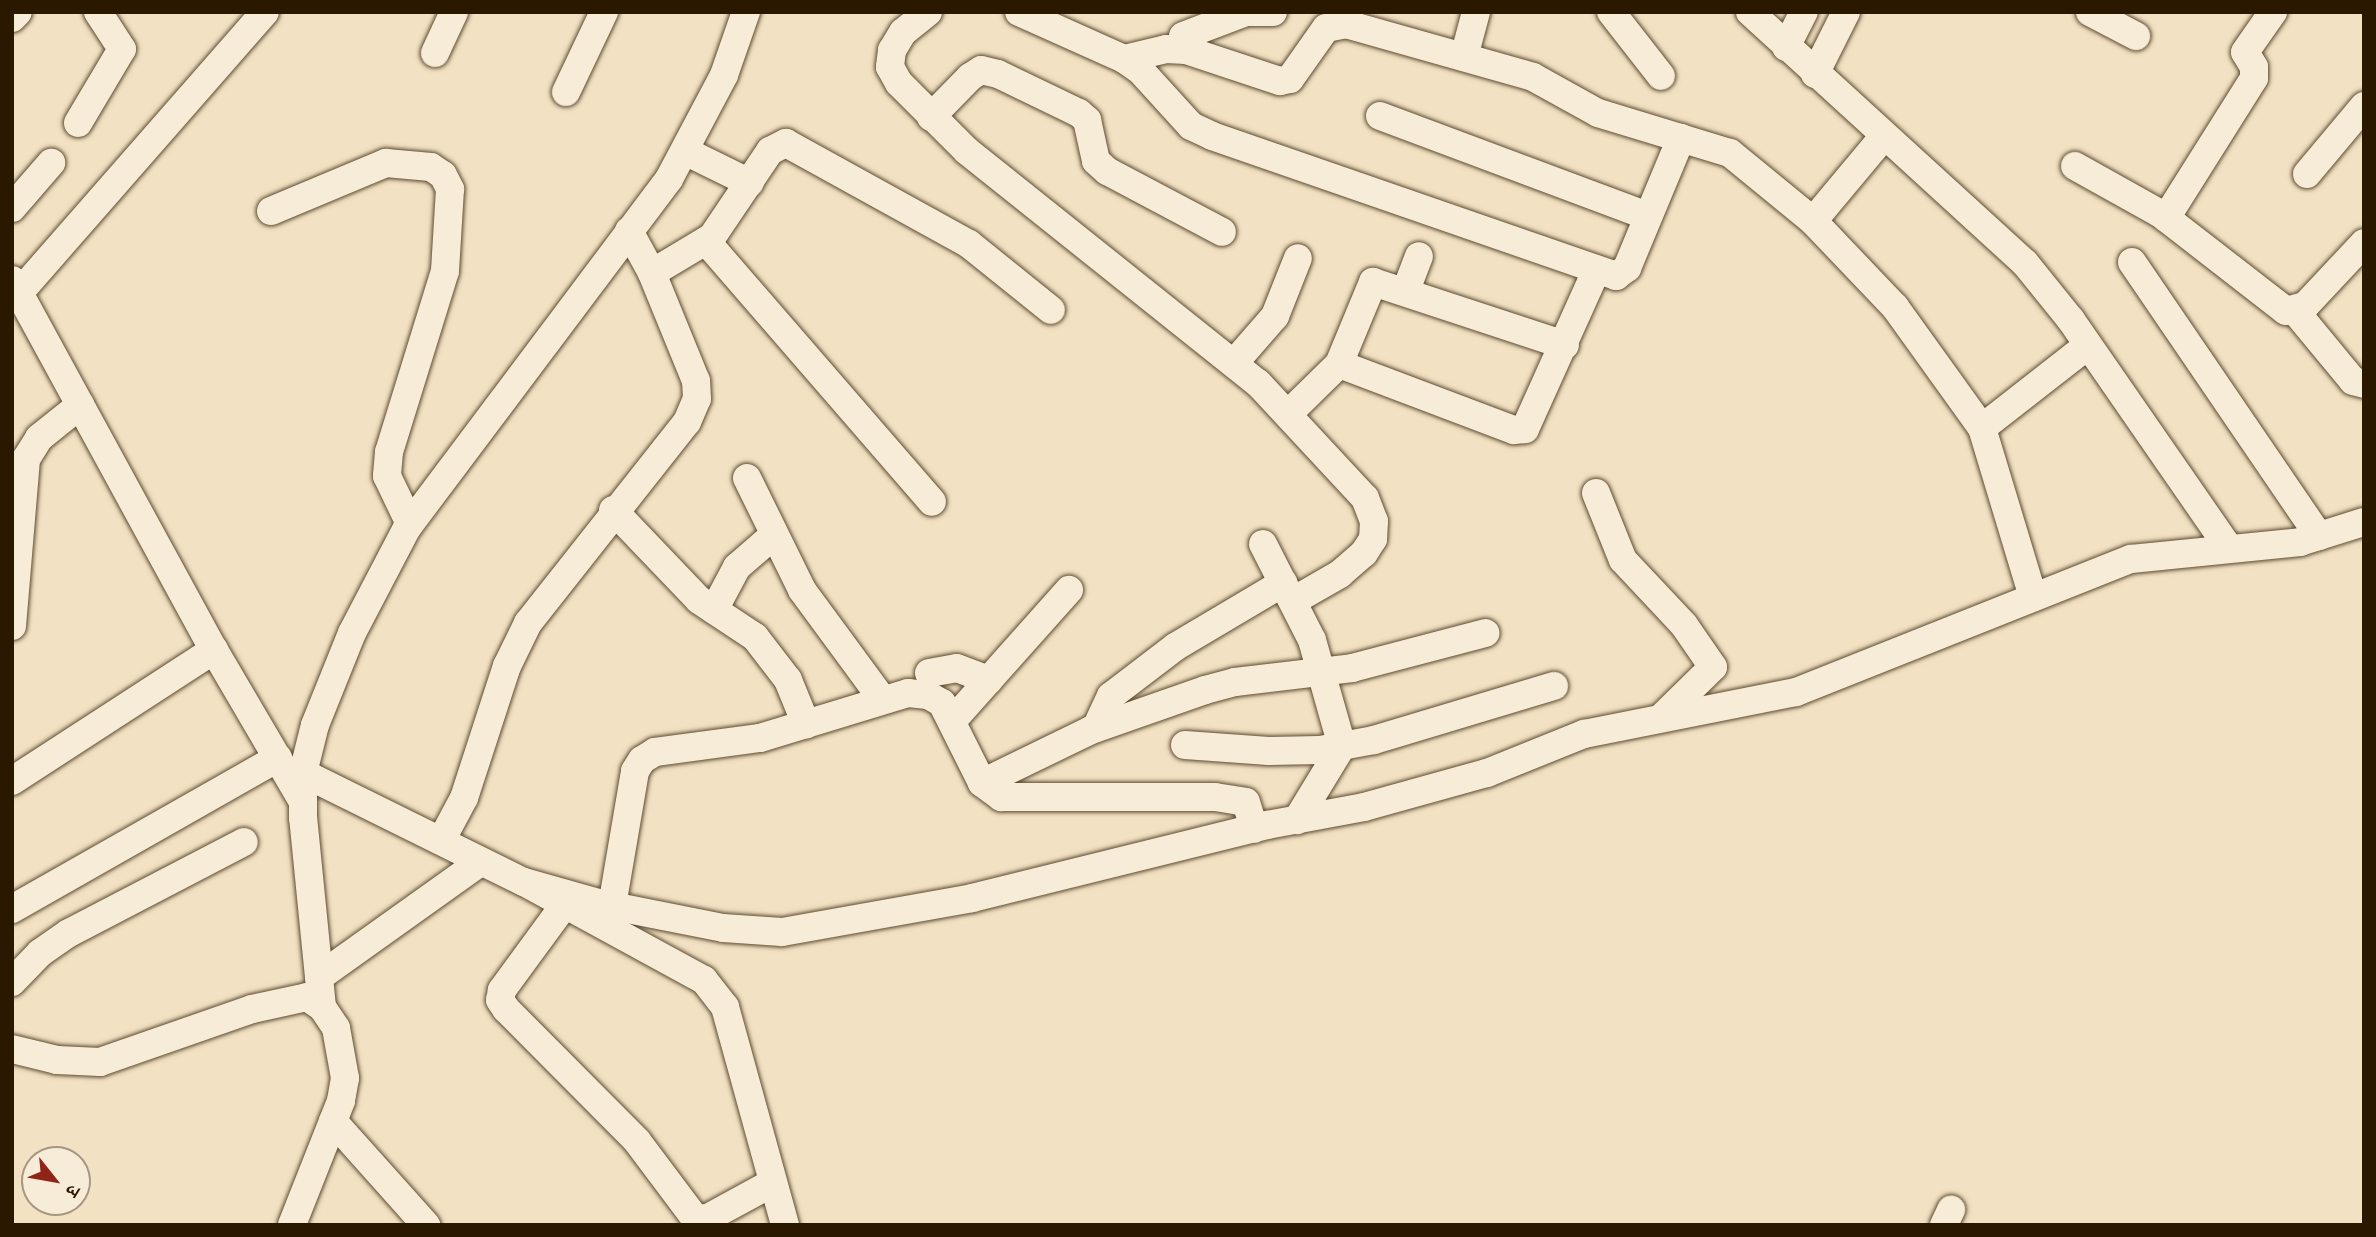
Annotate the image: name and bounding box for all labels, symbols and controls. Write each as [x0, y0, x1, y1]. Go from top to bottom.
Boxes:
north arrow [21, 1146, 91, 1216]
text: उ [60, 1181, 85, 1201]

